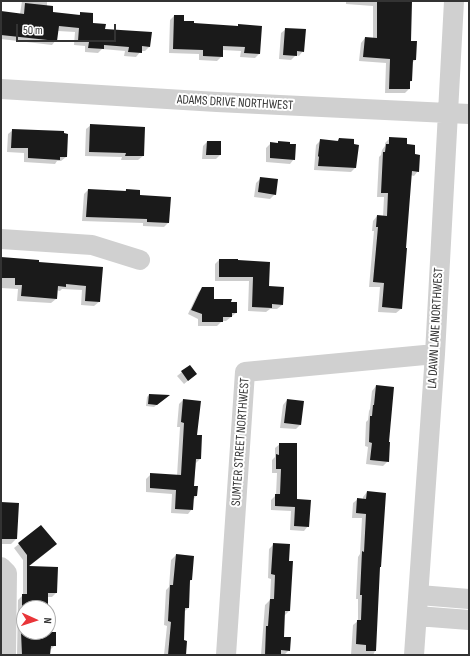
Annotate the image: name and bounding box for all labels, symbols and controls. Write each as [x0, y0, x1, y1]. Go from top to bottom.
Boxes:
scale bar [18, 16, 118, 42]
text: 50 m [23, 23, 43, 38]
street label: ADAMS DRIVE NORTHWEST [177, 92, 293, 114]
street label: LA DAWN LANE NORTHWEST [425, 267, 447, 389]
street label: SUMTER STREET NORTHWEST [229, 377, 253, 507]
north arrow [16, 600, 56, 640]
text: N [41, 617, 54, 624]

